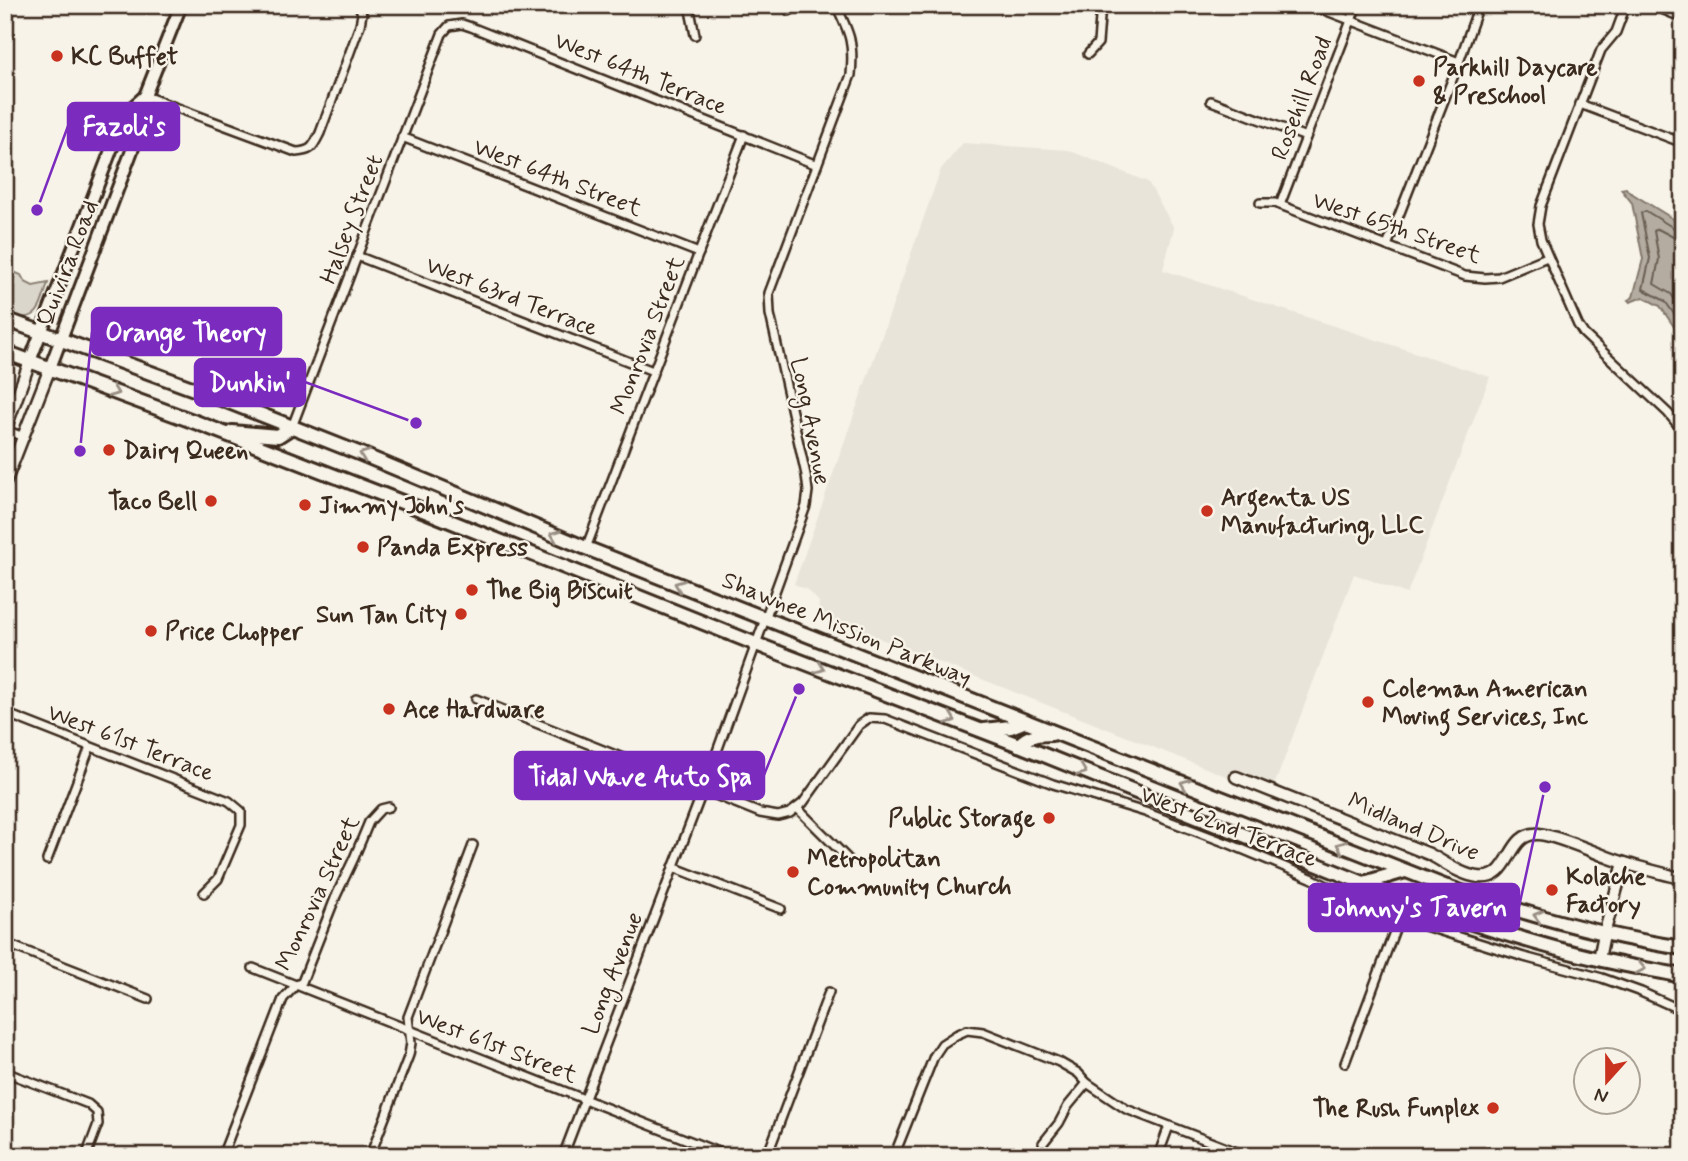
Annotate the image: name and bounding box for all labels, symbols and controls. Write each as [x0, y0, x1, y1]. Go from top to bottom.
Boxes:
street label: West 64th Terrace [549, 26, 731, 123]
street label: Rosehill Road [1265, 32, 1340, 165]
place label: KC Buffet [71, 42, 179, 73]
marker: KC Buffet [49, 48, 65, 64]
place label: Parkhill Daycare & Preschool [1433, 53, 1598, 112]
marker: Parkhill Daycare & Preschool [1411, 73, 1427, 89]
callout: Fazoli's [68, 103, 179, 150]
text: Fazoli's [82, 111, 166, 145]
street label: West 64th Street [469, 132, 646, 225]
street label: Halsey Street [313, 150, 391, 289]
street label: West 65th Street [1308, 185, 1485, 272]
street label: Quivira Road [30, 196, 107, 331]
street label: West 63rd Terrace [421, 250, 602, 344]
street label: Monrovia Street [604, 252, 693, 419]
callout: Orange Theory [92, 308, 281, 355]
text: Orange Theory [105, 317, 267, 354]
street label: Long Avenue [780, 355, 837, 488]
callout: Dunkin' [195, 359, 305, 406]
text: Dunkin' [209, 367, 291, 401]
one-way arrow [107, 383, 119, 397]
place label: Dairy Queen [123, 436, 248, 467]
marker: Dairy Queen [101, 442, 117, 458]
one-way arrow [358, 450, 370, 464]
place label: Argenta US Manufacturing, LLC [1221, 483, 1424, 545]
place label: Taco Bell [108, 487, 197, 518]
place label: Jimmy John's [319, 491, 464, 522]
marker: Taco Bell [203, 493, 219, 509]
marker: Jimmy John's [297, 497, 313, 513]
marker: Argenta US Manufacturing, LLC [1199, 503, 1215, 519]
one-way arrow [550, 530, 562, 544]
place label: Panda Express [377, 533, 528, 564]
marker: Panda Express [355, 539, 371, 555]
street label: Shawnee Mission Parkway [717, 565, 976, 694]
place label: The Big Biscuit [486, 576, 633, 608]
one-way arrow [674, 579, 686, 593]
marker: The Big Biscuit [464, 582, 480, 598]
place label: Sun Tan City [316, 600, 447, 631]
marker: Sun Tan City [453, 606, 469, 622]
place label: Price Chopper [165, 617, 304, 648]
marker: Price Chopper [143, 623, 159, 639]
one-way arrow [813, 660, 825, 674]
place label: Coleman American Moving Services, Inc [1382, 674, 1588, 736]
marker: Coleman American Moving Services, Inc [1360, 694, 1376, 710]
place label: Ace Hardware [403, 695, 545, 726]
street label: West 61st Terrace [43, 697, 218, 789]
marker: Ace Hardware [381, 701, 397, 717]
one-way arrow [944, 711, 956, 725]
callout: Tidal Wave Auto Spa [515, 752, 764, 799]
text: Tidal Wave Auto Spa [528, 761, 752, 795]
one-way arrow [1076, 762, 1088, 776]
street label: West 62nd Terrace [1136, 779, 1321, 875]
one-way arrow [1179, 779, 1191, 793]
street label: Midland Drive [1343, 786, 1484, 869]
place label: Public Storage [888, 804, 1036, 838]
marker: Public Storage [1041, 810, 1057, 826]
street label: Monrovia Street [269, 811, 368, 976]
one-way arrow [1336, 840, 1348, 854]
place label: Metropolitan Community Church [807, 844, 1012, 903]
place label: Kolache Factory [1566, 862, 1646, 921]
marker: Metropolitan Community Church [785, 864, 801, 880]
marker: Kolache Factory [1544, 882, 1560, 898]
callout: Johnny's Tavern [1309, 884, 1519, 931]
text: Johnny's Tavern [1321, 892, 1507, 926]
street label: Long Avenue [576, 908, 653, 1040]
one-way arrow [1532, 910, 1544, 924]
one-way arrow [1635, 959, 1647, 974]
street label: West 61st Street [412, 1001, 581, 1091]
north arrow [1572, 1046, 1642, 1116]
text: N [1591, 1082, 1612, 1109]
place label: The Rush Funplex [1313, 1094, 1480, 1125]
marker: The Rush Funplex [1485, 1100, 1501, 1116]

